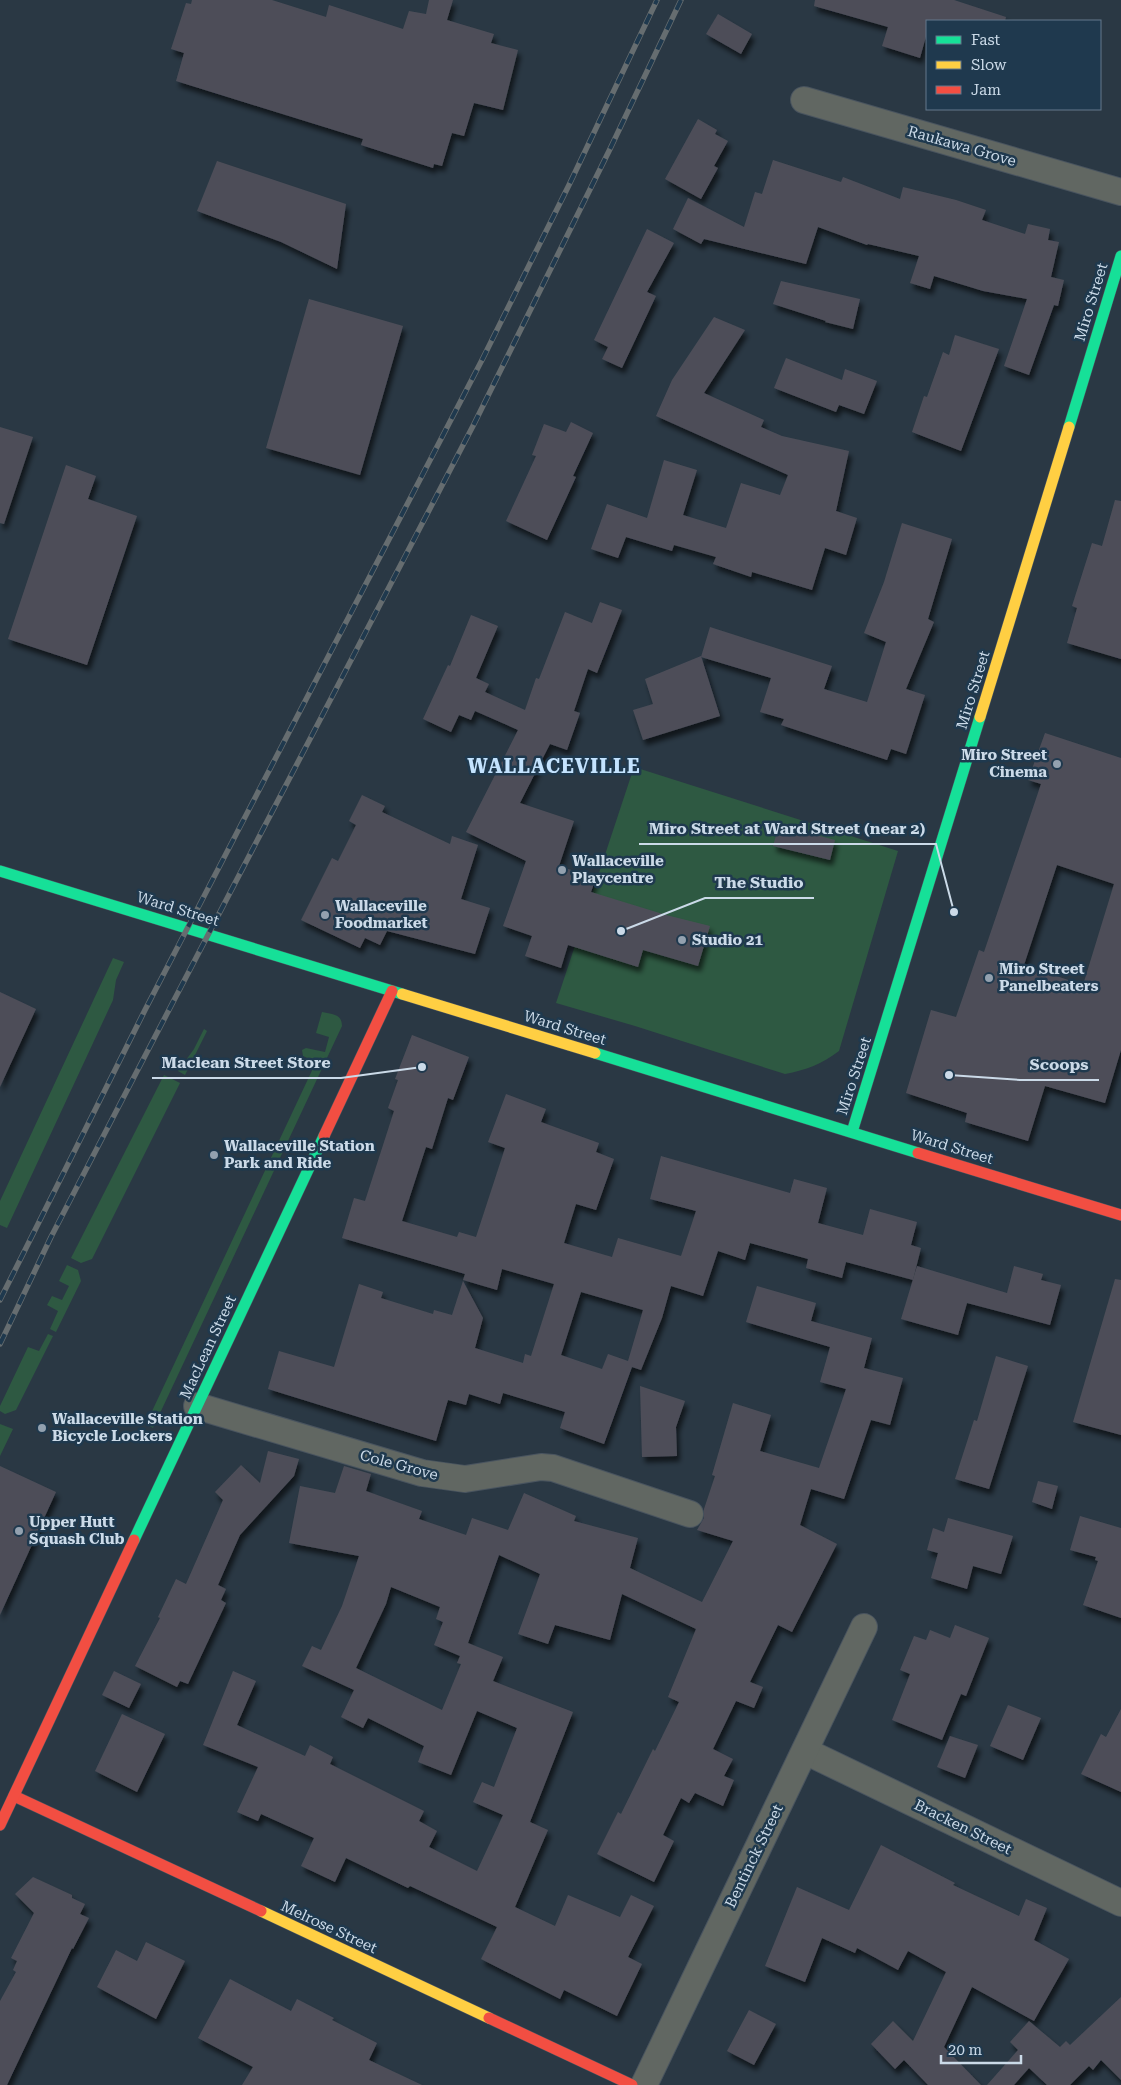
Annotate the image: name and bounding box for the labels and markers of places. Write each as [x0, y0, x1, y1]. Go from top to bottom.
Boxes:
place label: Miro Street Cinema [961, 746, 1047, 781]
marker: Miro Street Cinema [1051, 758, 1063, 770]
callout: Miro Street at Ward Street (near 2) [639, 813, 936, 844]
place label: Wallaceville Playcentre [572, 852, 664, 887]
marker: Wallaceville Playcentre [556, 864, 568, 876]
callout: The Studio [705, 867, 814, 898]
place label: Wallaceville Foodmarket [335, 897, 428, 932]
marker: Wallaceville Foodmarket [319, 909, 331, 921]
place label: Studio 21 [692, 931, 763, 949]
marker: Studio 21 [676, 934, 688, 946]
place label: Miro Street Panelbeaters [999, 960, 1099, 995]
marker: Miro Street Panelbeaters [983, 972, 995, 984]
callout: Maclean Street Store [152, 1047, 341, 1078]
callout: Scoops [1020, 1049, 1099, 1080]
place label: Wallaceville Station Park and Ride [224, 1137, 375, 1172]
marker: Wallaceville Station Park and Ride [208, 1149, 220, 1161]
place label: Wallaceville Station Bicycle Lockers [52, 1410, 203, 1445]
marker: Wallaceville Station Bicycle Lockers [36, 1422, 48, 1434]
place label: Upper Hutt Squash Club [29, 1513, 125, 1548]
marker: Upper Hutt Squash Club [13, 1525, 25, 1537]

